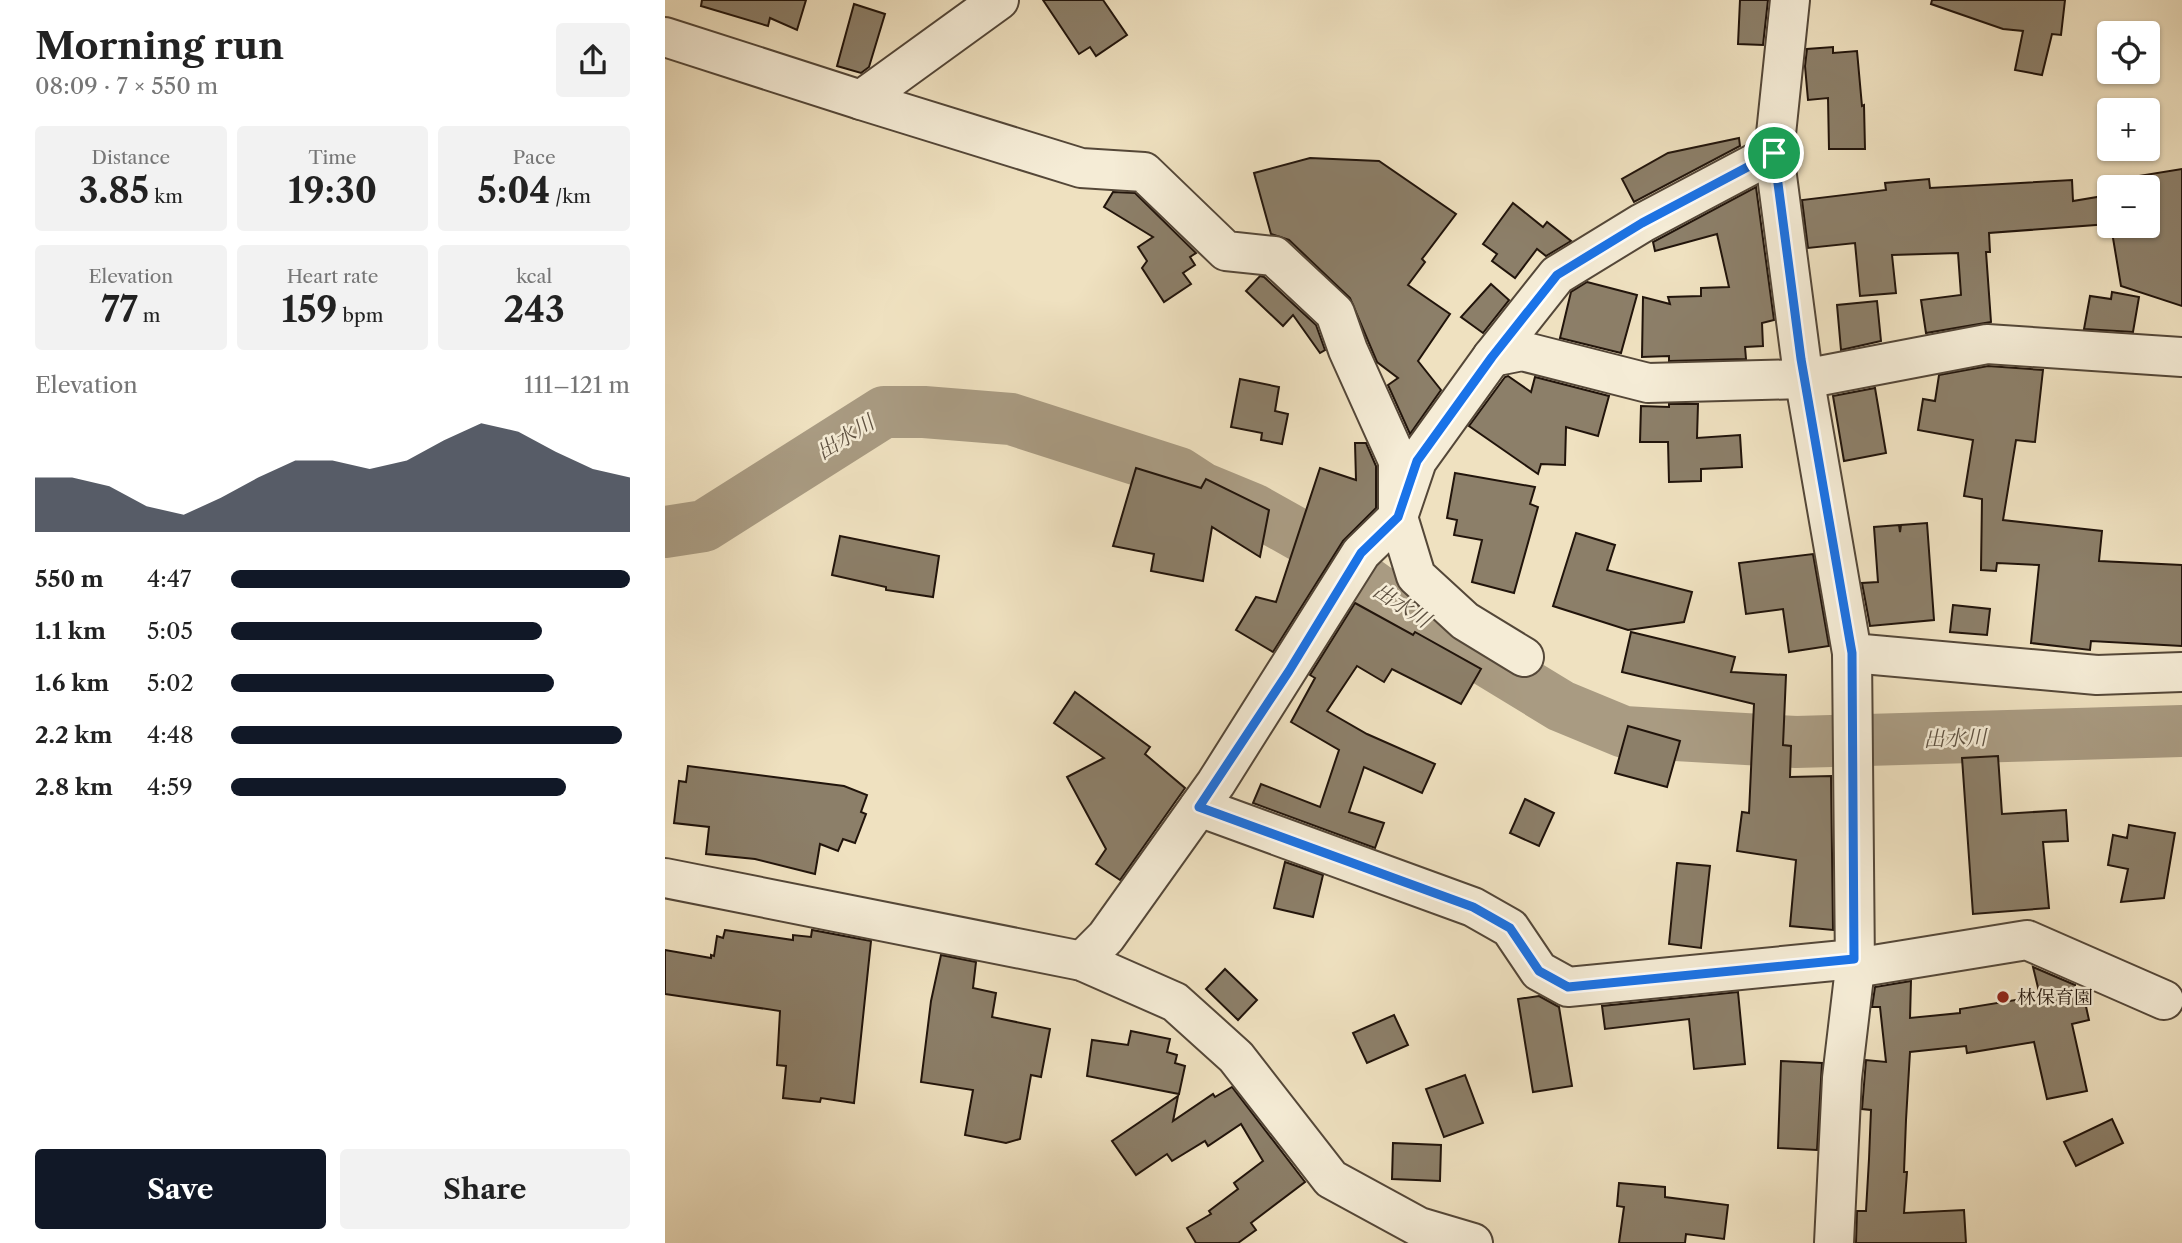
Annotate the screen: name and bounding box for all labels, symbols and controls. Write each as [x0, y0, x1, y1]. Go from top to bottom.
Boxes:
map controls [2097, 21, 2160, 238]
button: locate [2097, 21, 2160, 84]
text: Morning run [35, 22, 284, 69]
button: share [556, 23, 630, 97]
text: 08:09 · 7 × 550 m [35, 72, 218, 100]
button: + [2097, 98, 2160, 161]
pin [1744, 123, 1804, 183]
icon: arrive [1755, 134, 1793, 172]
text: Distance [92, 146, 170, 169]
text: Time [308, 146, 357, 169]
text: Pace [513, 146, 556, 169]
text: 3.85 [79, 169, 149, 212]
text: 19:30 [288, 169, 377, 212]
text: 5:04 [477, 169, 550, 212]
button: − [2097, 175, 2160, 238]
text: km [149, 185, 183, 208]
text: /km [550, 185, 591, 208]
text: Elevation [88, 265, 173, 288]
text: Heart rate [287, 265, 378, 288]
text: kcal [516, 265, 552, 288]
text: 77 [101, 288, 138, 331]
text: 159 [282, 288, 338, 331]
text: 243 [504, 288, 565, 331]
text: m [138, 304, 160, 327]
text: bpm [338, 304, 383, 327]
text: Elevation [35, 371, 138, 399]
text: 111–121 m [524, 371, 630, 399]
water label: 出水川 [812, 409, 880, 464]
text: 550 m [35, 565, 104, 593]
text: 4:47 [147, 565, 191, 593]
water label: 出水川 [1369, 577, 1437, 634]
text: 1.1 km [35, 617, 106, 645]
text: 5:05 [147, 617, 193, 645]
text: 1.6 km [35, 669, 109, 697]
text: 5:02 [147, 669, 194, 697]
text: 2.2 km [35, 721, 112, 749]
text: 4:48 [147, 721, 194, 749]
water label: 出水川 [1923, 724, 1989, 752]
text: 2.8 km [35, 773, 113, 801]
text: 4:59 [147, 773, 193, 801]
place label: 林保育園 [2017, 986, 2093, 1009]
marker: 林保育園 [1995, 989, 2011, 1005]
button: Save [35, 1149, 326, 1229]
button: Share [340, 1149, 630, 1229]

